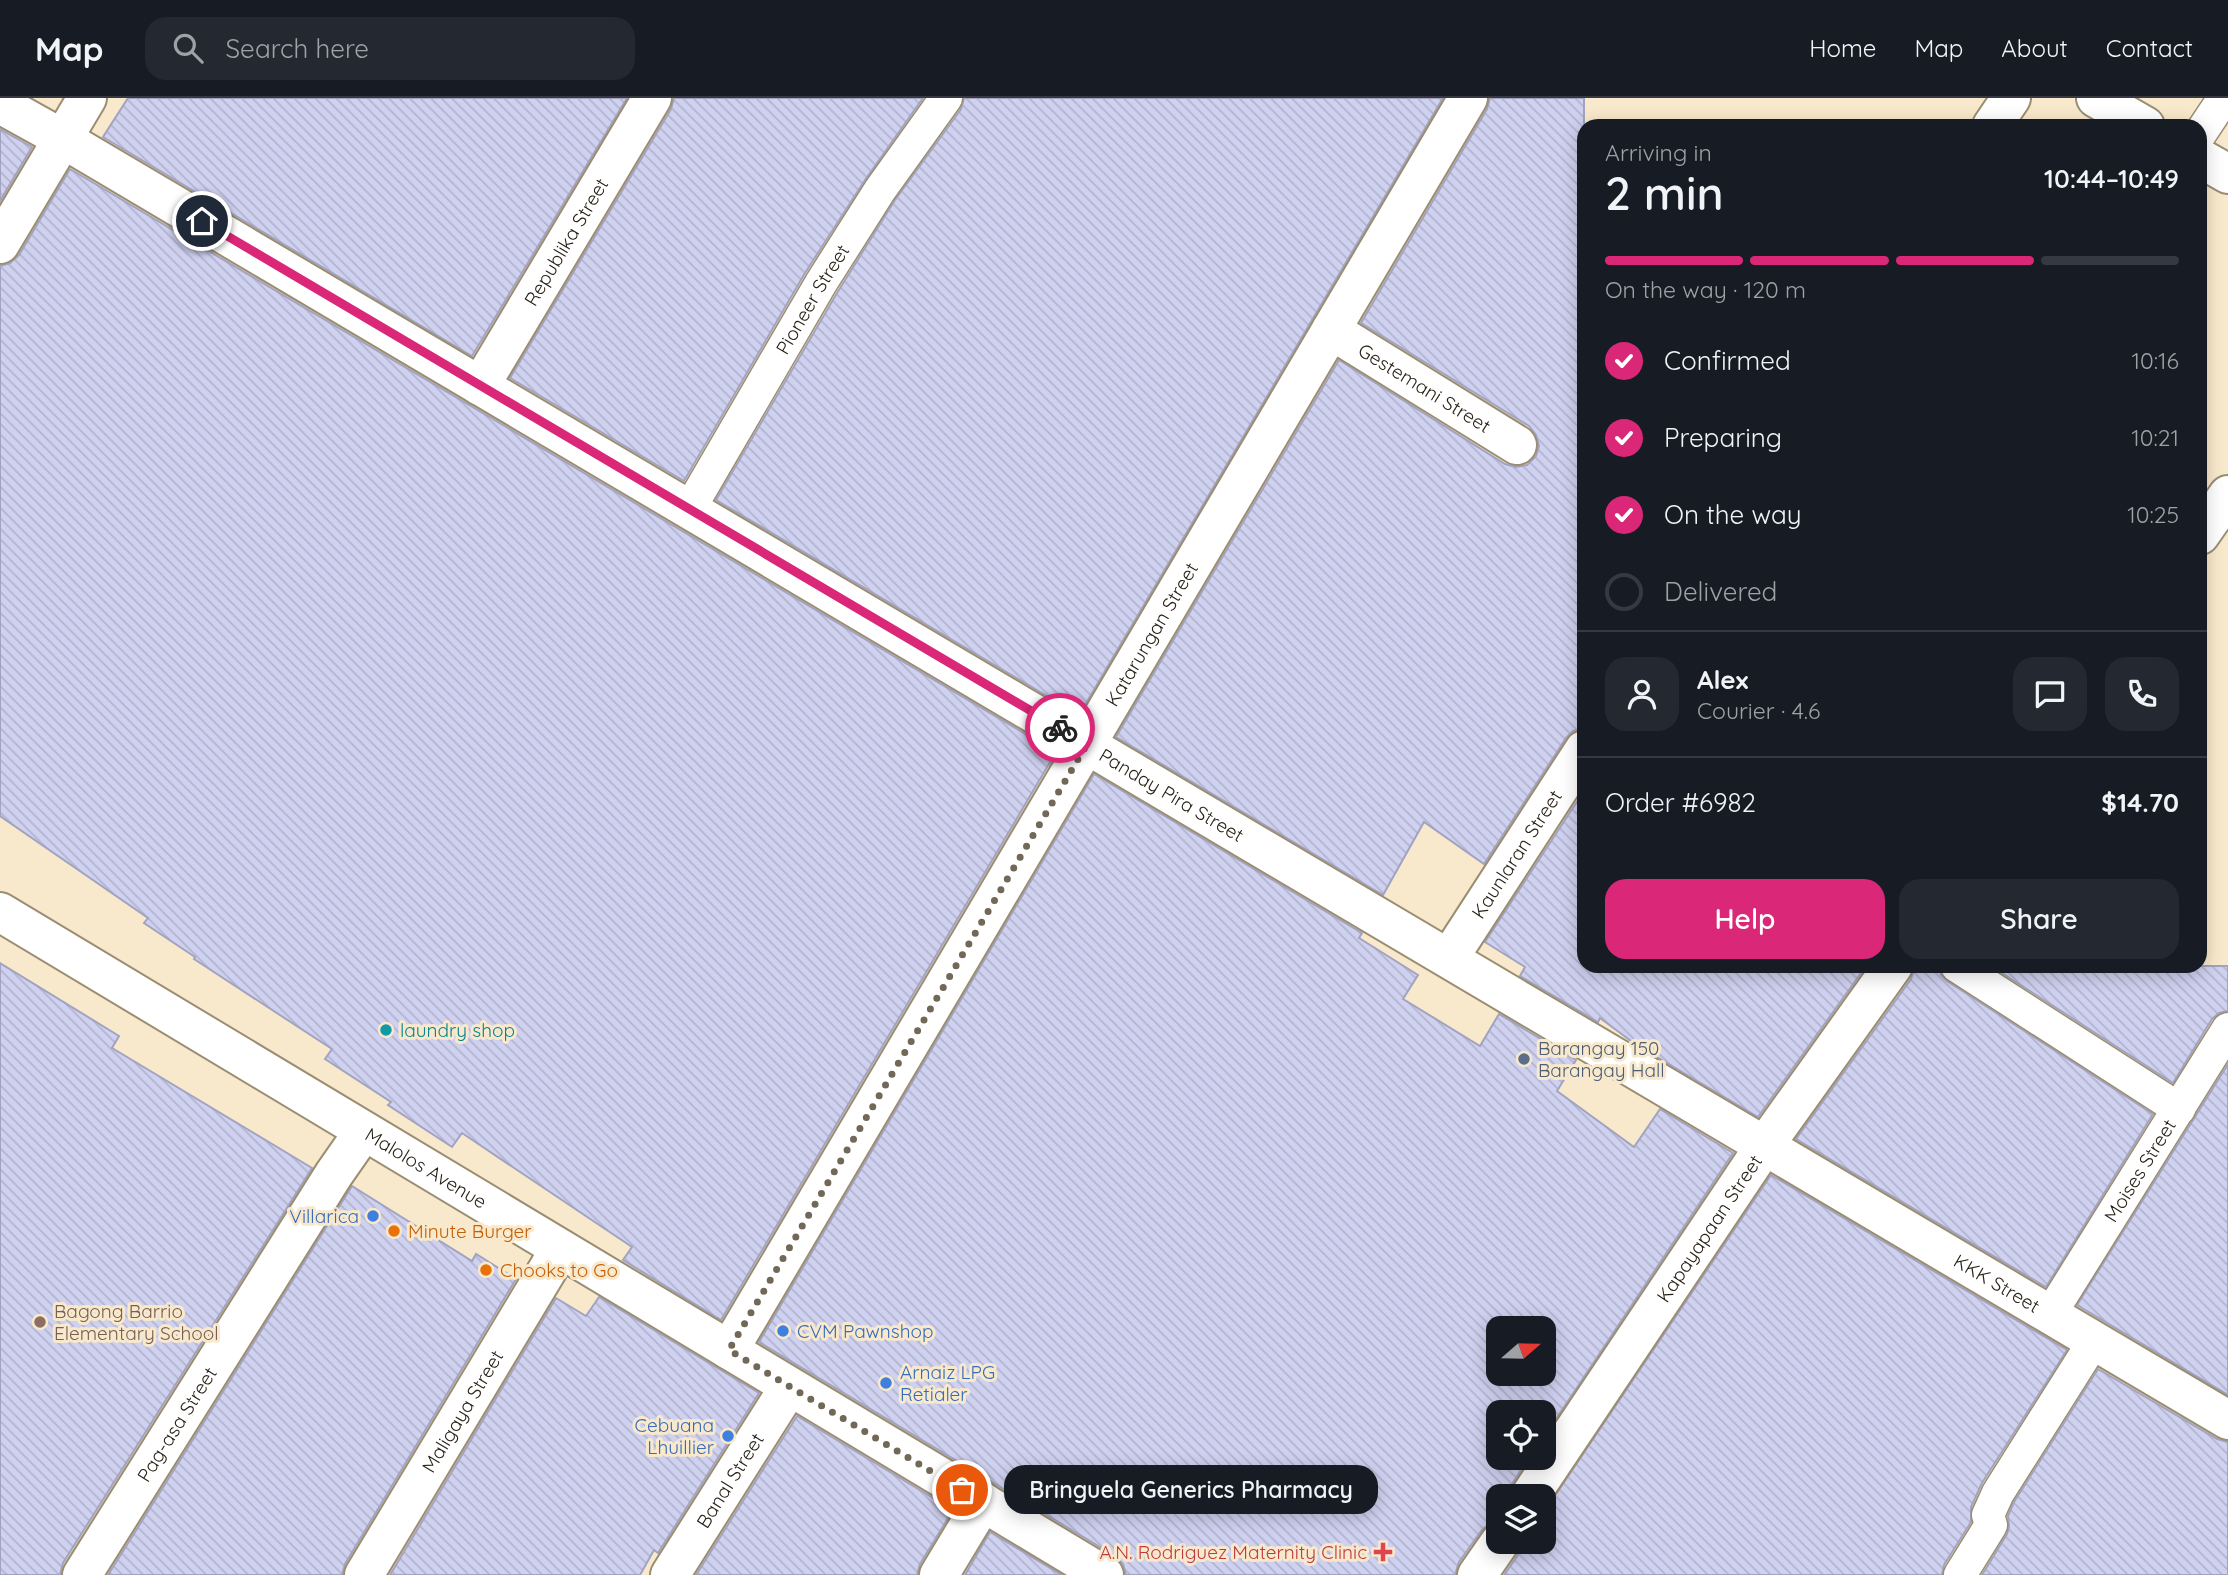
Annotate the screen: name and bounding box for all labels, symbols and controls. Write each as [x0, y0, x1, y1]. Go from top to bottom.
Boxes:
search box [145, 17, 635, 80]
text: Map [35, 28, 103, 69]
icon: search [169, 29, 207, 67]
text: Search here [225, 32, 369, 65]
text: Home [1809, 33, 1876, 63]
text: Map [1914, 33, 1963, 63]
text: About [2001, 33, 2068, 63]
text: Contact [2106, 33, 2193, 63]
text: Arriving in [1605, 138, 1712, 167]
text: 10:44–10:49 [2044, 162, 2179, 195]
text: 2 min [1605, 164, 1724, 222]
street label: Republika Street [519, 174, 613, 310]
pin [172, 191, 232, 251]
icon: home [183, 202, 221, 240]
street label: Pioneer Street [770, 240, 854, 358]
text: On the way · 120 m [1605, 275, 1806, 304]
street label: Gestemani Street [1354, 338, 1495, 438]
icon: check [1605, 342, 1643, 380]
text: Confirmed [1664, 344, 1791, 377]
text: 10:16 [2132, 346, 2179, 375]
icon: check [1605, 419, 1643, 457]
text: Preparing [1664, 421, 1782, 454]
text: 10:21 [2131, 423, 2179, 452]
icon: check [1605, 496, 1643, 534]
text: On the way [1664, 498, 1802, 531]
text: 10:25 [2127, 500, 2179, 529]
street label: Katarungan Street [1100, 558, 1203, 711]
text: Delivered [1664, 575, 1777, 608]
button: person [1605, 657, 1679, 731]
button: chat [2013, 657, 2087, 731]
button: phone [2105, 657, 2179, 731]
text: Alex [1697, 663, 1748, 696]
courier [1025, 693, 1095, 763]
text: Courier · 4.6 [1697, 696, 1820, 725]
icon: bike [1041, 709, 1079, 747]
street label: Panday Pira Street [1095, 743, 1248, 847]
street label: Kaunlaran Street [1466, 785, 1567, 923]
text: Order #6982 [1605, 786, 1756, 819]
text: $14.70 [2101, 786, 2179, 819]
button: Help [1605, 879, 1885, 959]
button: Share [1899, 879, 2179, 959]
place label: laundry shop [400, 1018, 515, 1042]
marker: laundry shop [378, 1022, 394, 1038]
place label: Barangay 150 Barangay Hall [1538, 1036, 1665, 1082]
marker: Barangay 150 Barangay Hall [1516, 1051, 1532, 1067]
street label: Moises Street [2099, 1114, 2181, 1226]
street label: Malolos Avenue [361, 1122, 491, 1214]
street label: Kapayapaan Street [1651, 1150, 1767, 1307]
place label: Villarica [289, 1204, 359, 1228]
marker: Villarica [365, 1208, 381, 1224]
place label: Minute Burger [408, 1219, 532, 1243]
marker: Minute Burger [386, 1223, 402, 1239]
street label: KKK Street [1950, 1249, 2044, 1318]
place label: Chooks to Go [500, 1258, 618, 1282]
marker: Chooks to Go [478, 1262, 494, 1278]
place label: Bagong Barrio Elementary School [54, 1299, 219, 1345]
marker: Bagong Barrio Elementary School [32, 1314, 48, 1330]
north arrow [1486, 1316, 1556, 1386]
map controls [1486, 1316, 1556, 1554]
place label: CVM Pawnshop [797, 1319, 934, 1343]
marker: CVM Pawnshop [775, 1323, 791, 1339]
street label: Maligaya Street [416, 1346, 508, 1477]
place label: Arnaiz LPG Retialer [900, 1360, 995, 1406]
street label: Pag-asa Street [132, 1362, 222, 1486]
marker: Arnaiz LPG Retialer [878, 1375, 894, 1391]
button: locate [1486, 1400, 1556, 1470]
place label: Cebuana Lhuillier [635, 1413, 715, 1459]
street label: Banal Street [691, 1428, 769, 1532]
marker: Cebuana Lhuillier [720, 1428, 736, 1444]
pin [932, 1460, 992, 1520]
callout: Bringuela Generics Pharmacy [1004, 1466, 1378, 1514]
icon: bag [943, 1471, 981, 1509]
text: Bringuela Generics Pharmacy [1029, 1475, 1353, 1504]
button: layers [1486, 1484, 1556, 1554]
place label: A.N. Rodriguez Maternity Clinic [1099, 1540, 1367, 1564]
marker: A.N. Rodriguez Maternity Clinic [1373, 1542, 1393, 1562]

